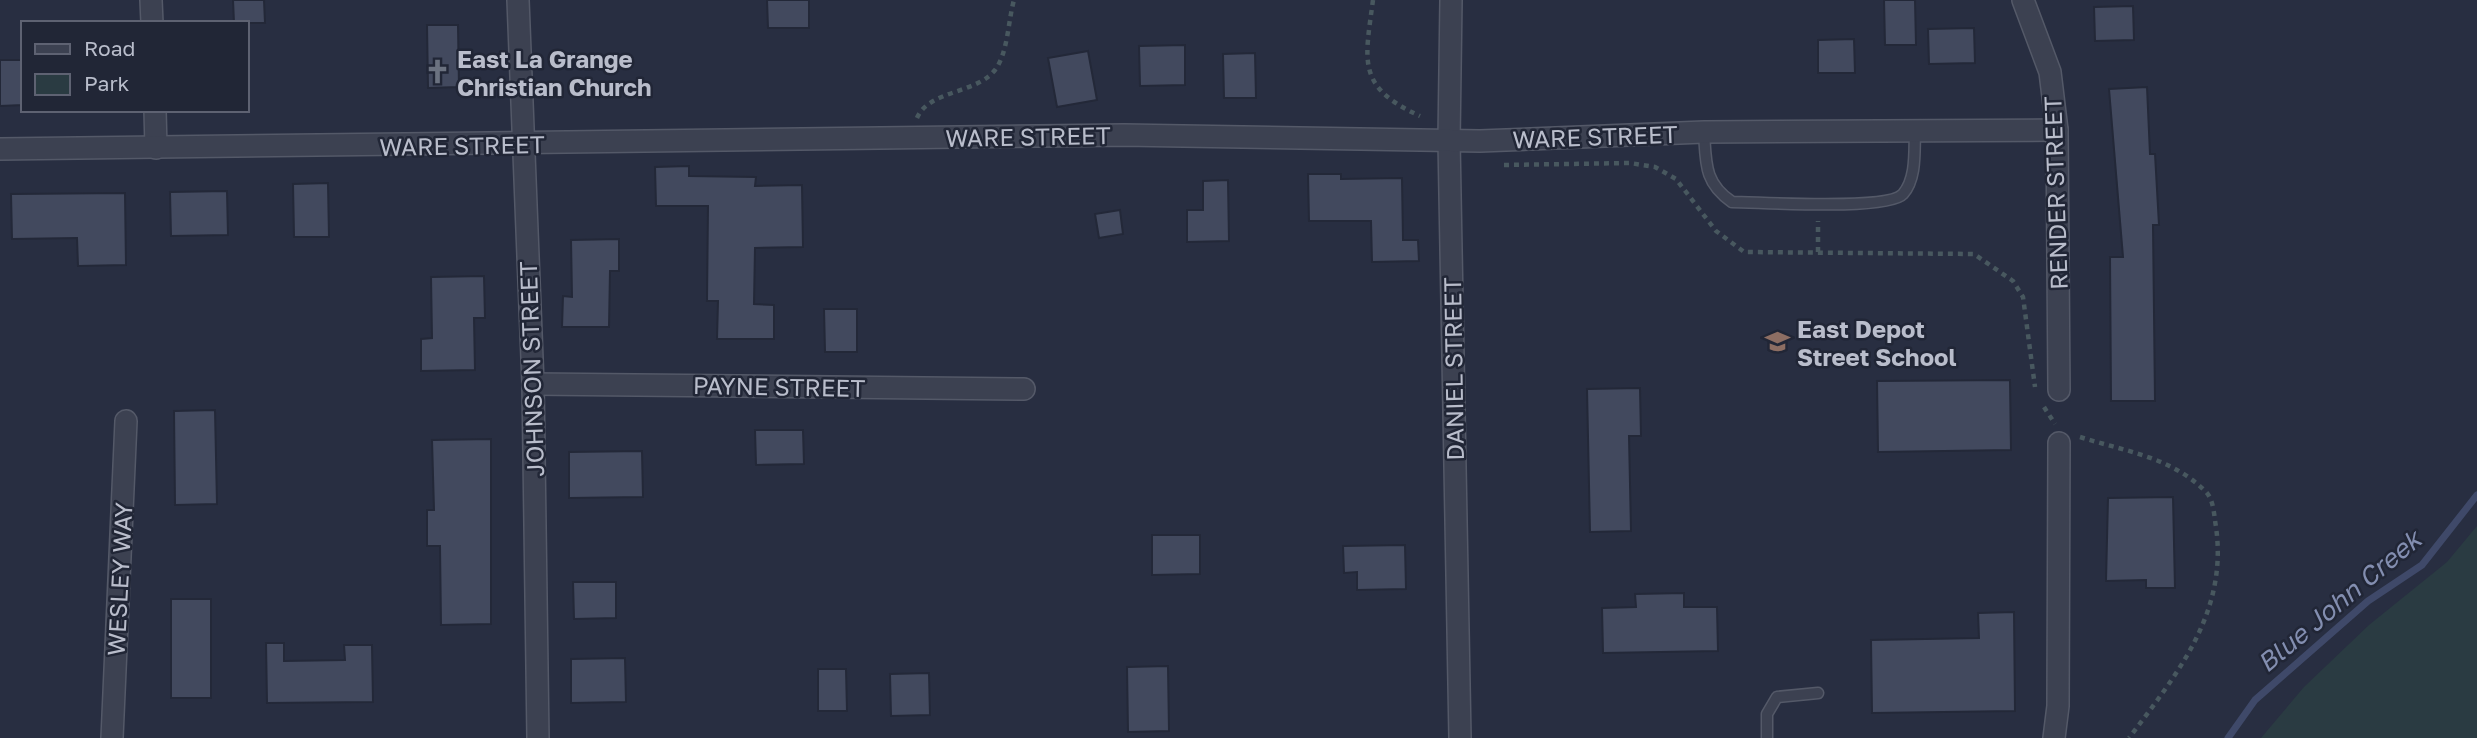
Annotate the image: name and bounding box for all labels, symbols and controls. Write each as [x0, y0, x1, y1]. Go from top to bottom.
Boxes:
legend [21, 21, 248, 112]
text: Road [84, 35, 135, 61]
place label: East La Grange Christian Church [457, 44, 652, 101]
church icon: East La Grange Christian Church [423, 58, 451, 86]
text: Park [84, 70, 130, 96]
street label: RENDER STREET [2037, 96, 2073, 290]
street label: WARE STREET [1512, 119, 1678, 153]
street label: WARE STREET [945, 120, 1111, 152]
street label: WARE STREET [379, 129, 545, 161]
street label: JOHNSON STREET [513, 261, 549, 477]
street label: DANIEL STREET [1437, 277, 1469, 461]
place label: East Depot Street School [1797, 314, 1956, 371]
school or university icon: East Depot Street School [1763, 328, 1791, 356]
street label: PAYNE STREET [693, 370, 866, 402]
street label: WESLEY WAY [101, 501, 138, 656]
water label: Blue John Creek [2251, 522, 2429, 678]

